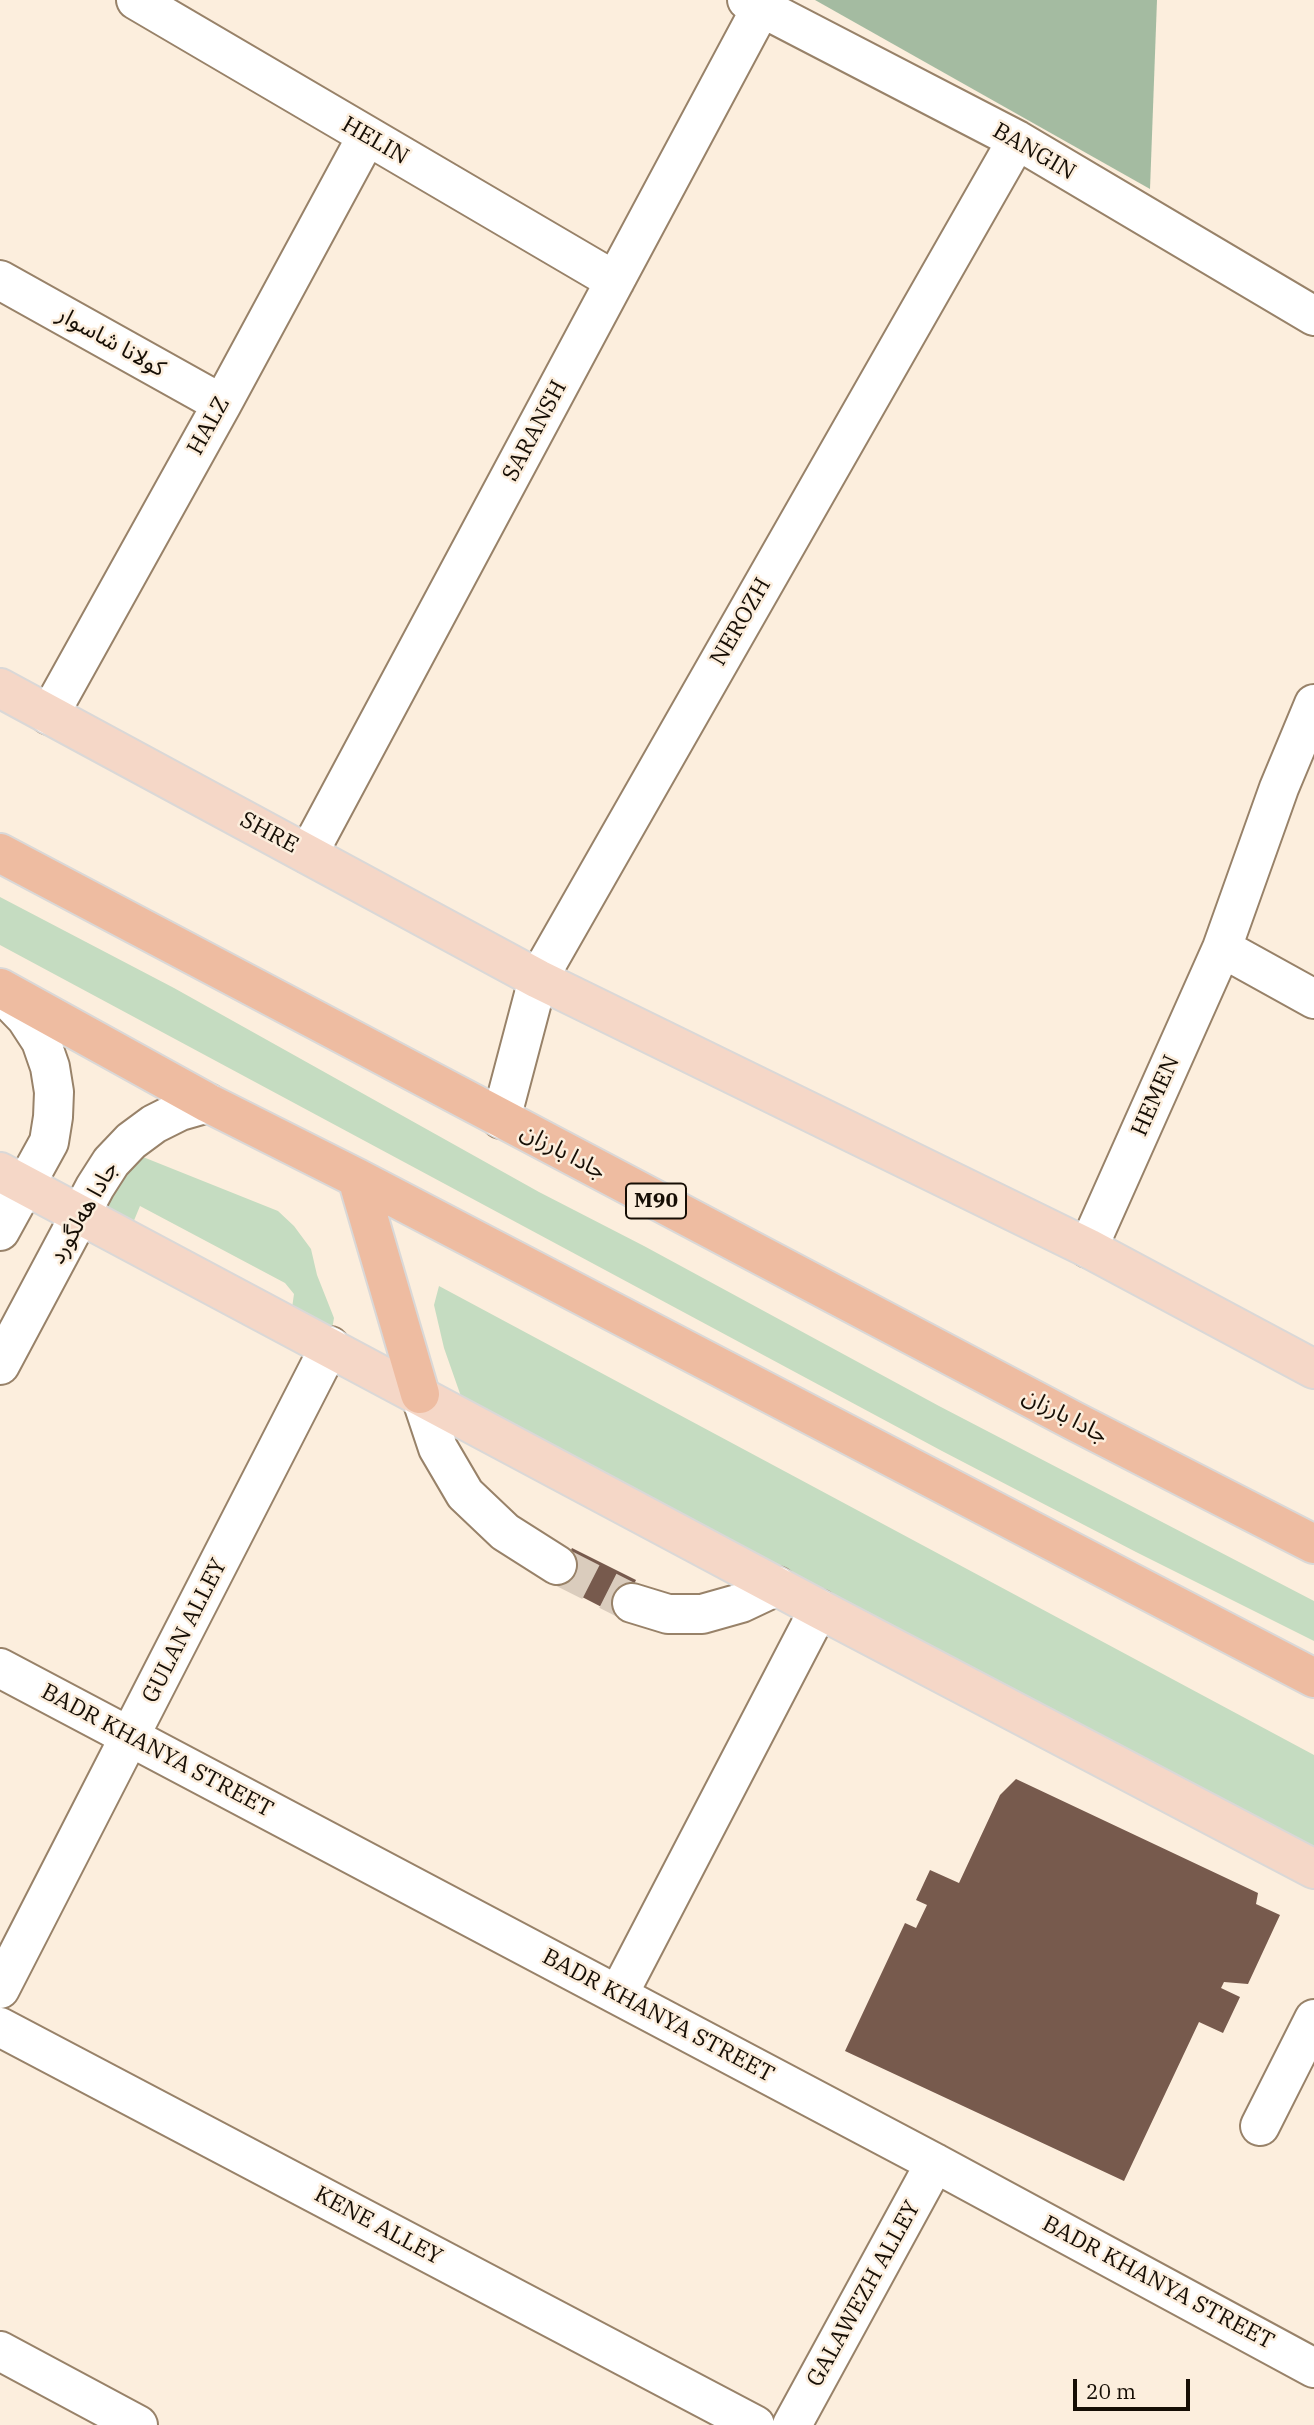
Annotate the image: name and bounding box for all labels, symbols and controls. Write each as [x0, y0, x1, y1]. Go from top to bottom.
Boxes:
street label: HELIN [337, 111, 413, 171]
street label: BANGIN [988, 117, 1080, 187]
street label: كولانا شاسوار [52, 301, 170, 383]
street label: SARANSH [497, 376, 573, 486]
street label: HALZ [182, 392, 236, 460]
street label: NEROZH [705, 573, 777, 671]
street label: SHRE [235, 806, 303, 860]
street label: HEMEN [1126, 1051, 1186, 1141]
street label: جادا بارزان [516, 1118, 610, 1186]
street label: جادا هەلگورد [44, 1157, 124, 1269]
road number: M90 [626, 1184, 686, 1218]
street label: جادا بارزان [1018, 1382, 1112, 1450]
street label: GULAN ALLEY [137, 1554, 233, 1708]
street label: BADR KHANYA STREET [36, 1678, 278, 1824]
street label: BADR KHANYA STREET [537, 1943, 779, 2089]
street label: KENE ALLEY [309, 2181, 447, 2271]
street label: GALAWEZH ALLEY [801, 2196, 927, 2392]
street label: BADR KHANYA STREET [1037, 2210, 1279, 2356]
scale bar [1076, 2366, 1193, 2410]
text: 20 m [1086, 2377, 1136, 2405]

